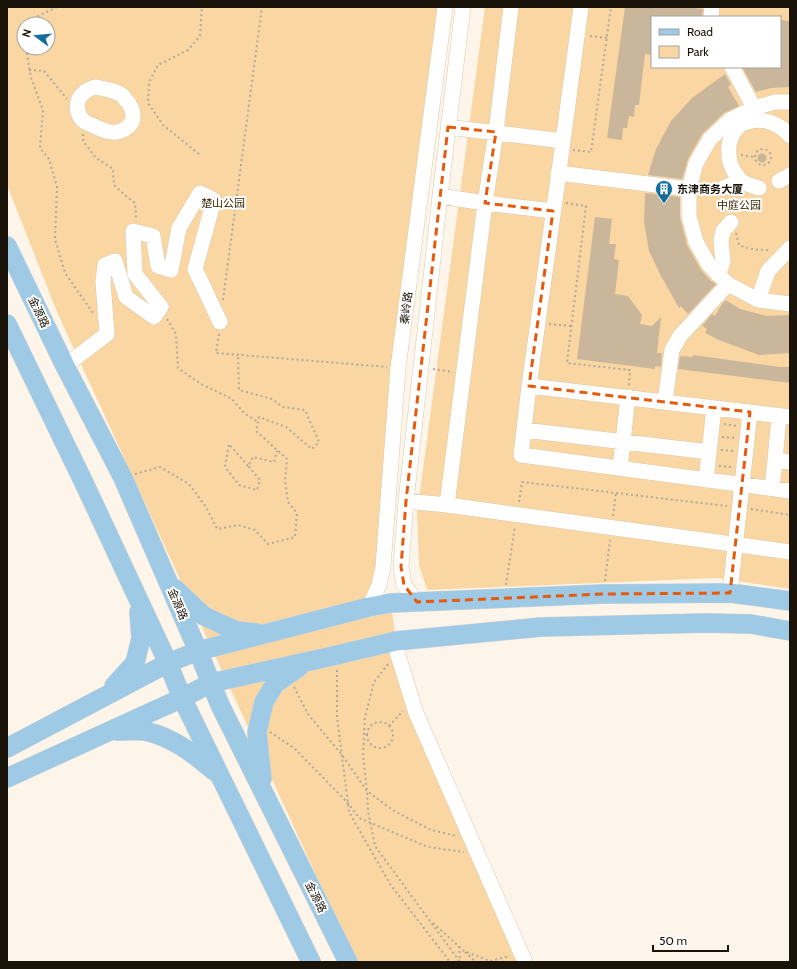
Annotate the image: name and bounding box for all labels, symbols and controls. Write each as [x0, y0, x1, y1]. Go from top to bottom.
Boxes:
north arrow [16, 16, 56, 56]
legend [651, 16, 781, 68]
text: Road [687, 24, 713, 39]
text: N [19, 28, 34, 39]
text: Park [687, 44, 709, 59]
building icon: 东津商务大厦 [654, 179, 674, 204]
place label: 东津商务大厦 [677, 182, 743, 196]
park label: 楚山公园 [201, 196, 245, 210]
park label: 中庭公园 [717, 198, 761, 212]
street label: 秦岭路 [397, 291, 415, 325]
street label: 金源路 [25, 294, 53, 330]
street label: 金源路 [165, 586, 191, 622]
street label: 金源路 [302, 879, 330, 915]
scale bar [653, 927, 728, 953]
text: 50 m [659, 933, 687, 948]

